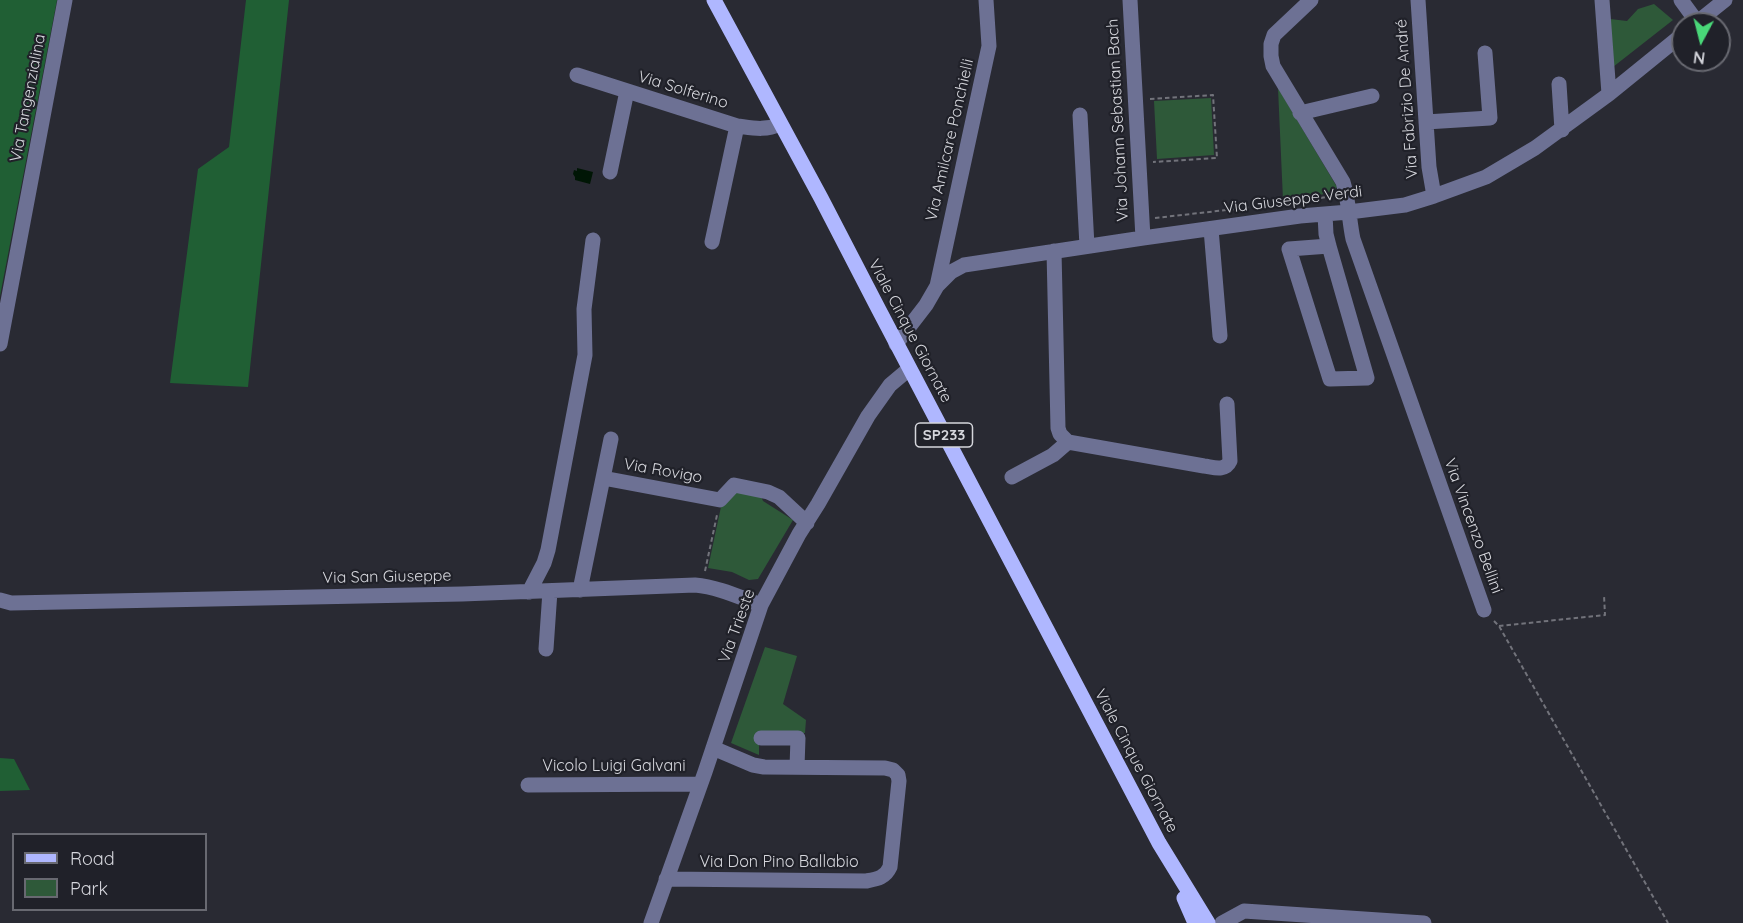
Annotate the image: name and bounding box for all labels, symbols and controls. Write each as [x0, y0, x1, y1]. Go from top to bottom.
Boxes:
north arrow [1671, 12, 1731, 72]
street label: Via Johann Sebastian Bach [1103, 18, 1133, 222]
street label: Via Fabrizio De André [1392, 18, 1422, 180]
street label: Via Tangenzialina [6, 32, 50, 164]
text: N [1692, 47, 1706, 69]
street label: Via Amilcare Ponchielli [922, 57, 978, 223]
street label: Via Solferino [636, 67, 730, 113]
street label: Via Giuseppe Verdi [1223, 182, 1363, 218]
street label: Viale Cinque Giornate [864, 256, 956, 406]
road number: SP233 [916, 423, 972, 447]
street label: Via Rovigo [622, 455, 704, 487]
street label: Via Vincenzo Bellini [1440, 456, 1506, 596]
street label: Via San Giuseppe [322, 566, 452, 588]
street label: Via Trieste [715, 586, 759, 666]
street label: Viale Cinque Giornate [1090, 686, 1182, 836]
street label: Vicolo Luigi Galvani [542, 756, 686, 776]
legend [12, 833, 207, 911]
text: Road [70, 847, 115, 870]
street label: Via Don Pino Ballabio [699, 852, 859, 872]
text: Park [70, 877, 108, 900]

